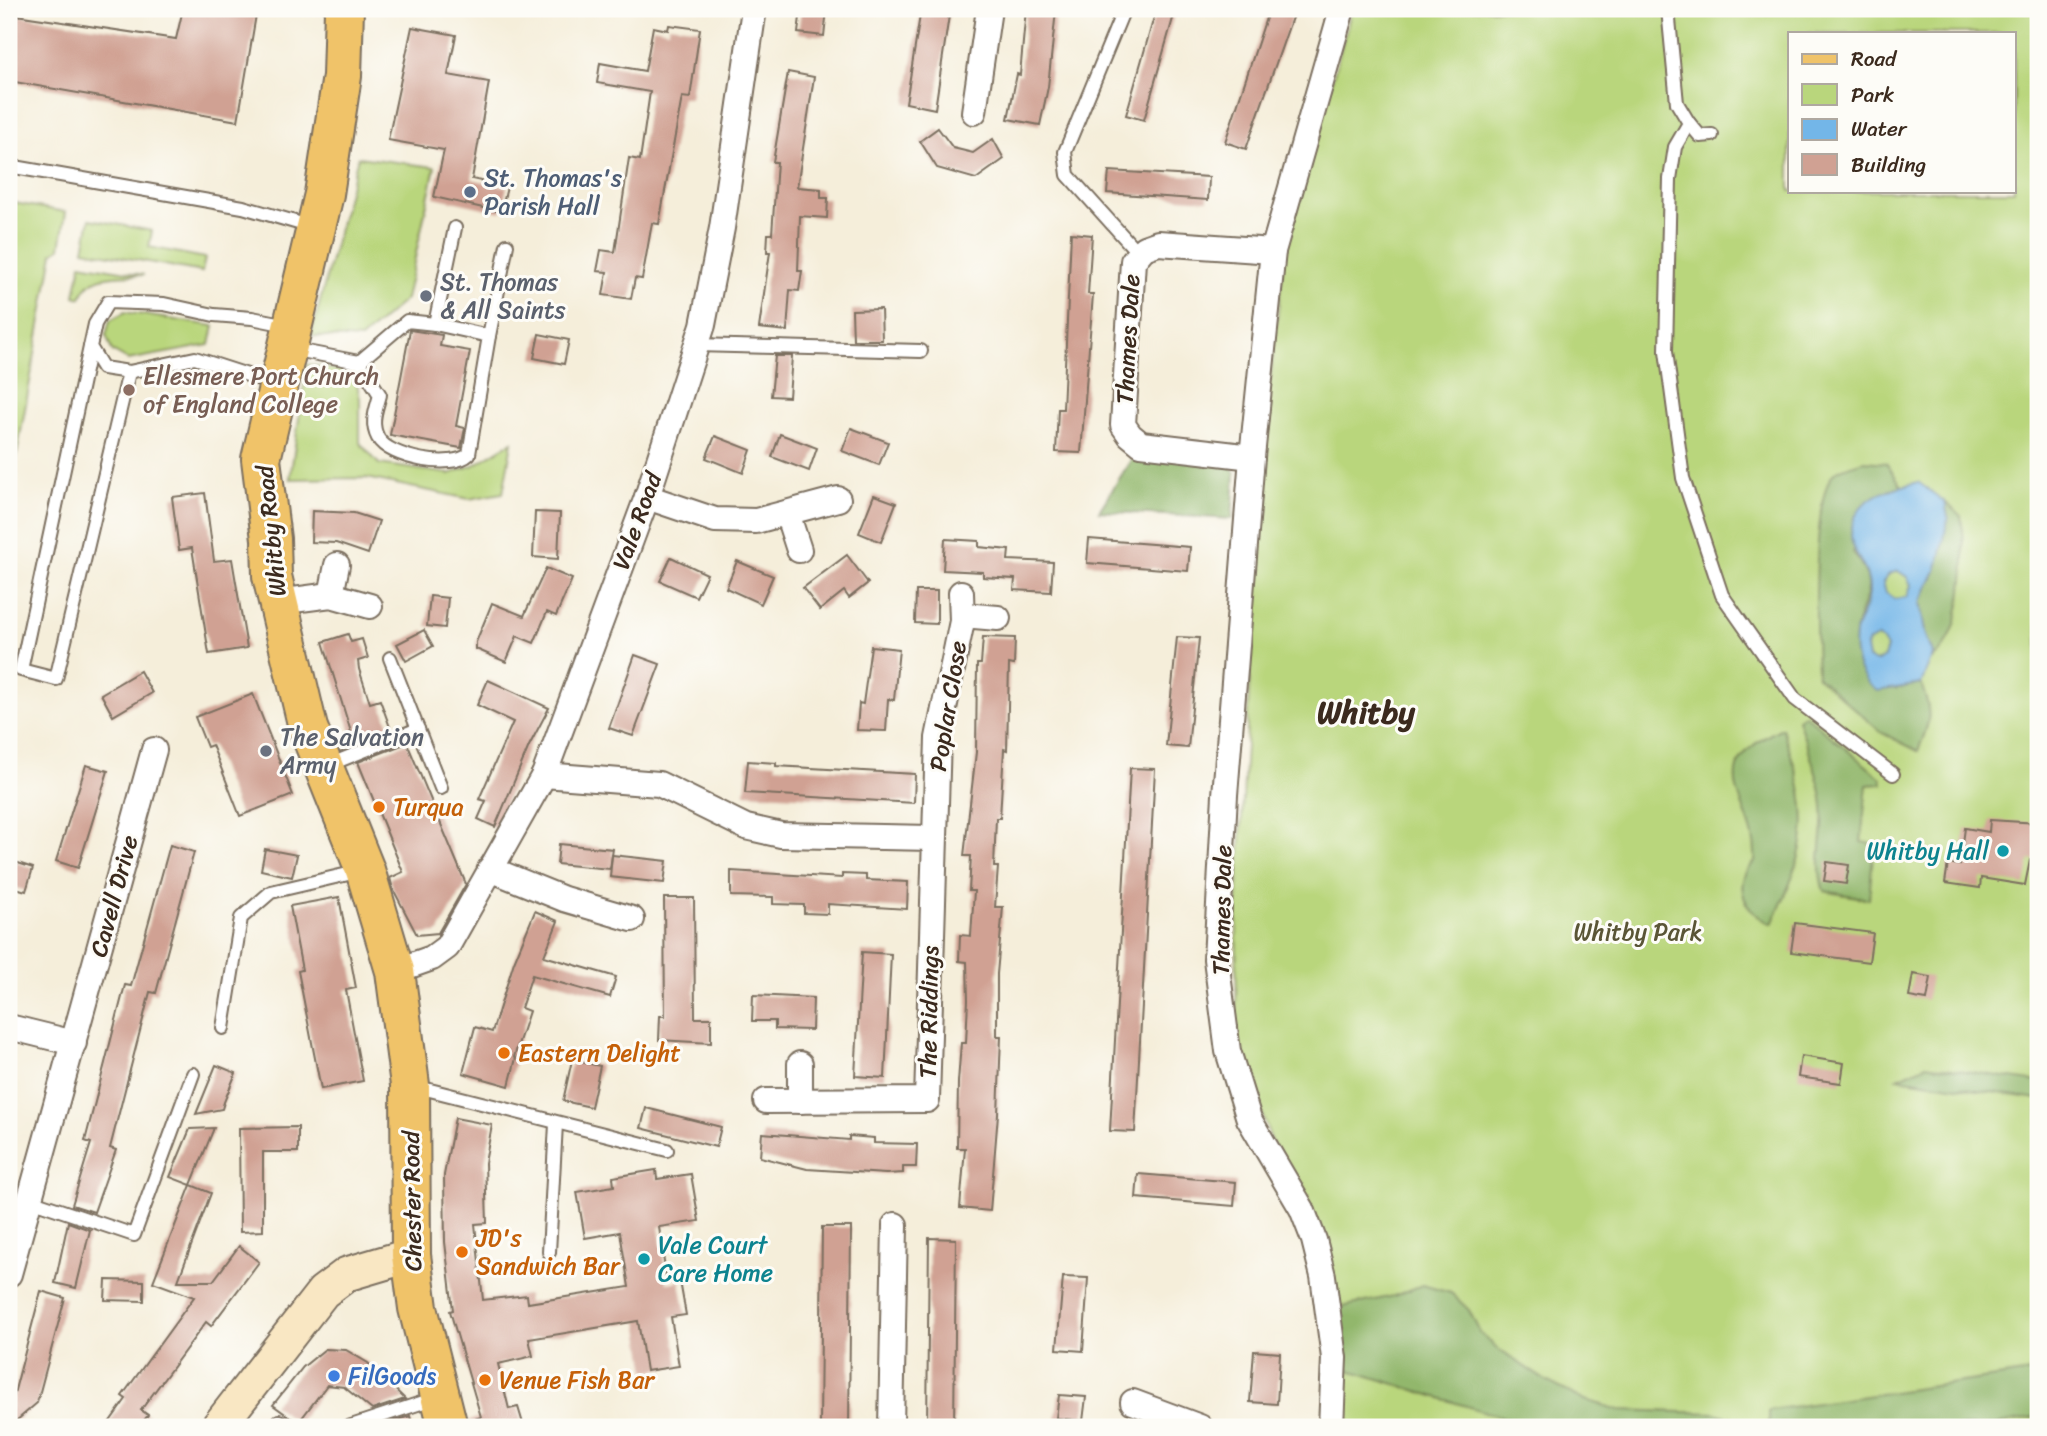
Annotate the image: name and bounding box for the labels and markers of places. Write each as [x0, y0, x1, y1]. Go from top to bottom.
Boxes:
place label: St. Thomas's Parish Hall [484, 157, 622, 227]
marker: St. Thomas's Parish Hall [462, 184, 478, 200]
place label: St. Thomas & All Saints [440, 261, 565, 331]
marker: St. Thomas & All Saints [418, 288, 434, 304]
place label: Ellesmere Port Church of England College [143, 355, 379, 425]
marker: Ellesmere Port Church of England College [121, 382, 137, 398]
place label: The Salvation Army [279, 716, 424, 786]
marker: The Salvation Army [258, 743, 274, 759]
place label: Turqua [393, 786, 464, 828]
marker: Turqua [371, 799, 387, 815]
place label: Whitby Hall [1867, 830, 1990, 872]
marker: Whitby Hall [1995, 843, 2011, 859]
place label: Eastern Delight [518, 1032, 681, 1074]
marker: Eastern Delight [496, 1045, 512, 1061]
place label: JD's Sandwich Bar [475, 1217, 621, 1287]
place label: Vale Court Care Home [658, 1224, 773, 1294]
marker: JD's Sandwich Bar [454, 1244, 470, 1260]
marker: Vale Court Care Home [636, 1251, 652, 1267]
place label: FilGoods [348, 1355, 436, 1397]
place label: Venue Fish Bar [499, 1359, 656, 1401]
marker: FilGoods [326, 1368, 342, 1384]
marker: Venue Fish Bar [477, 1372, 493, 1388]

